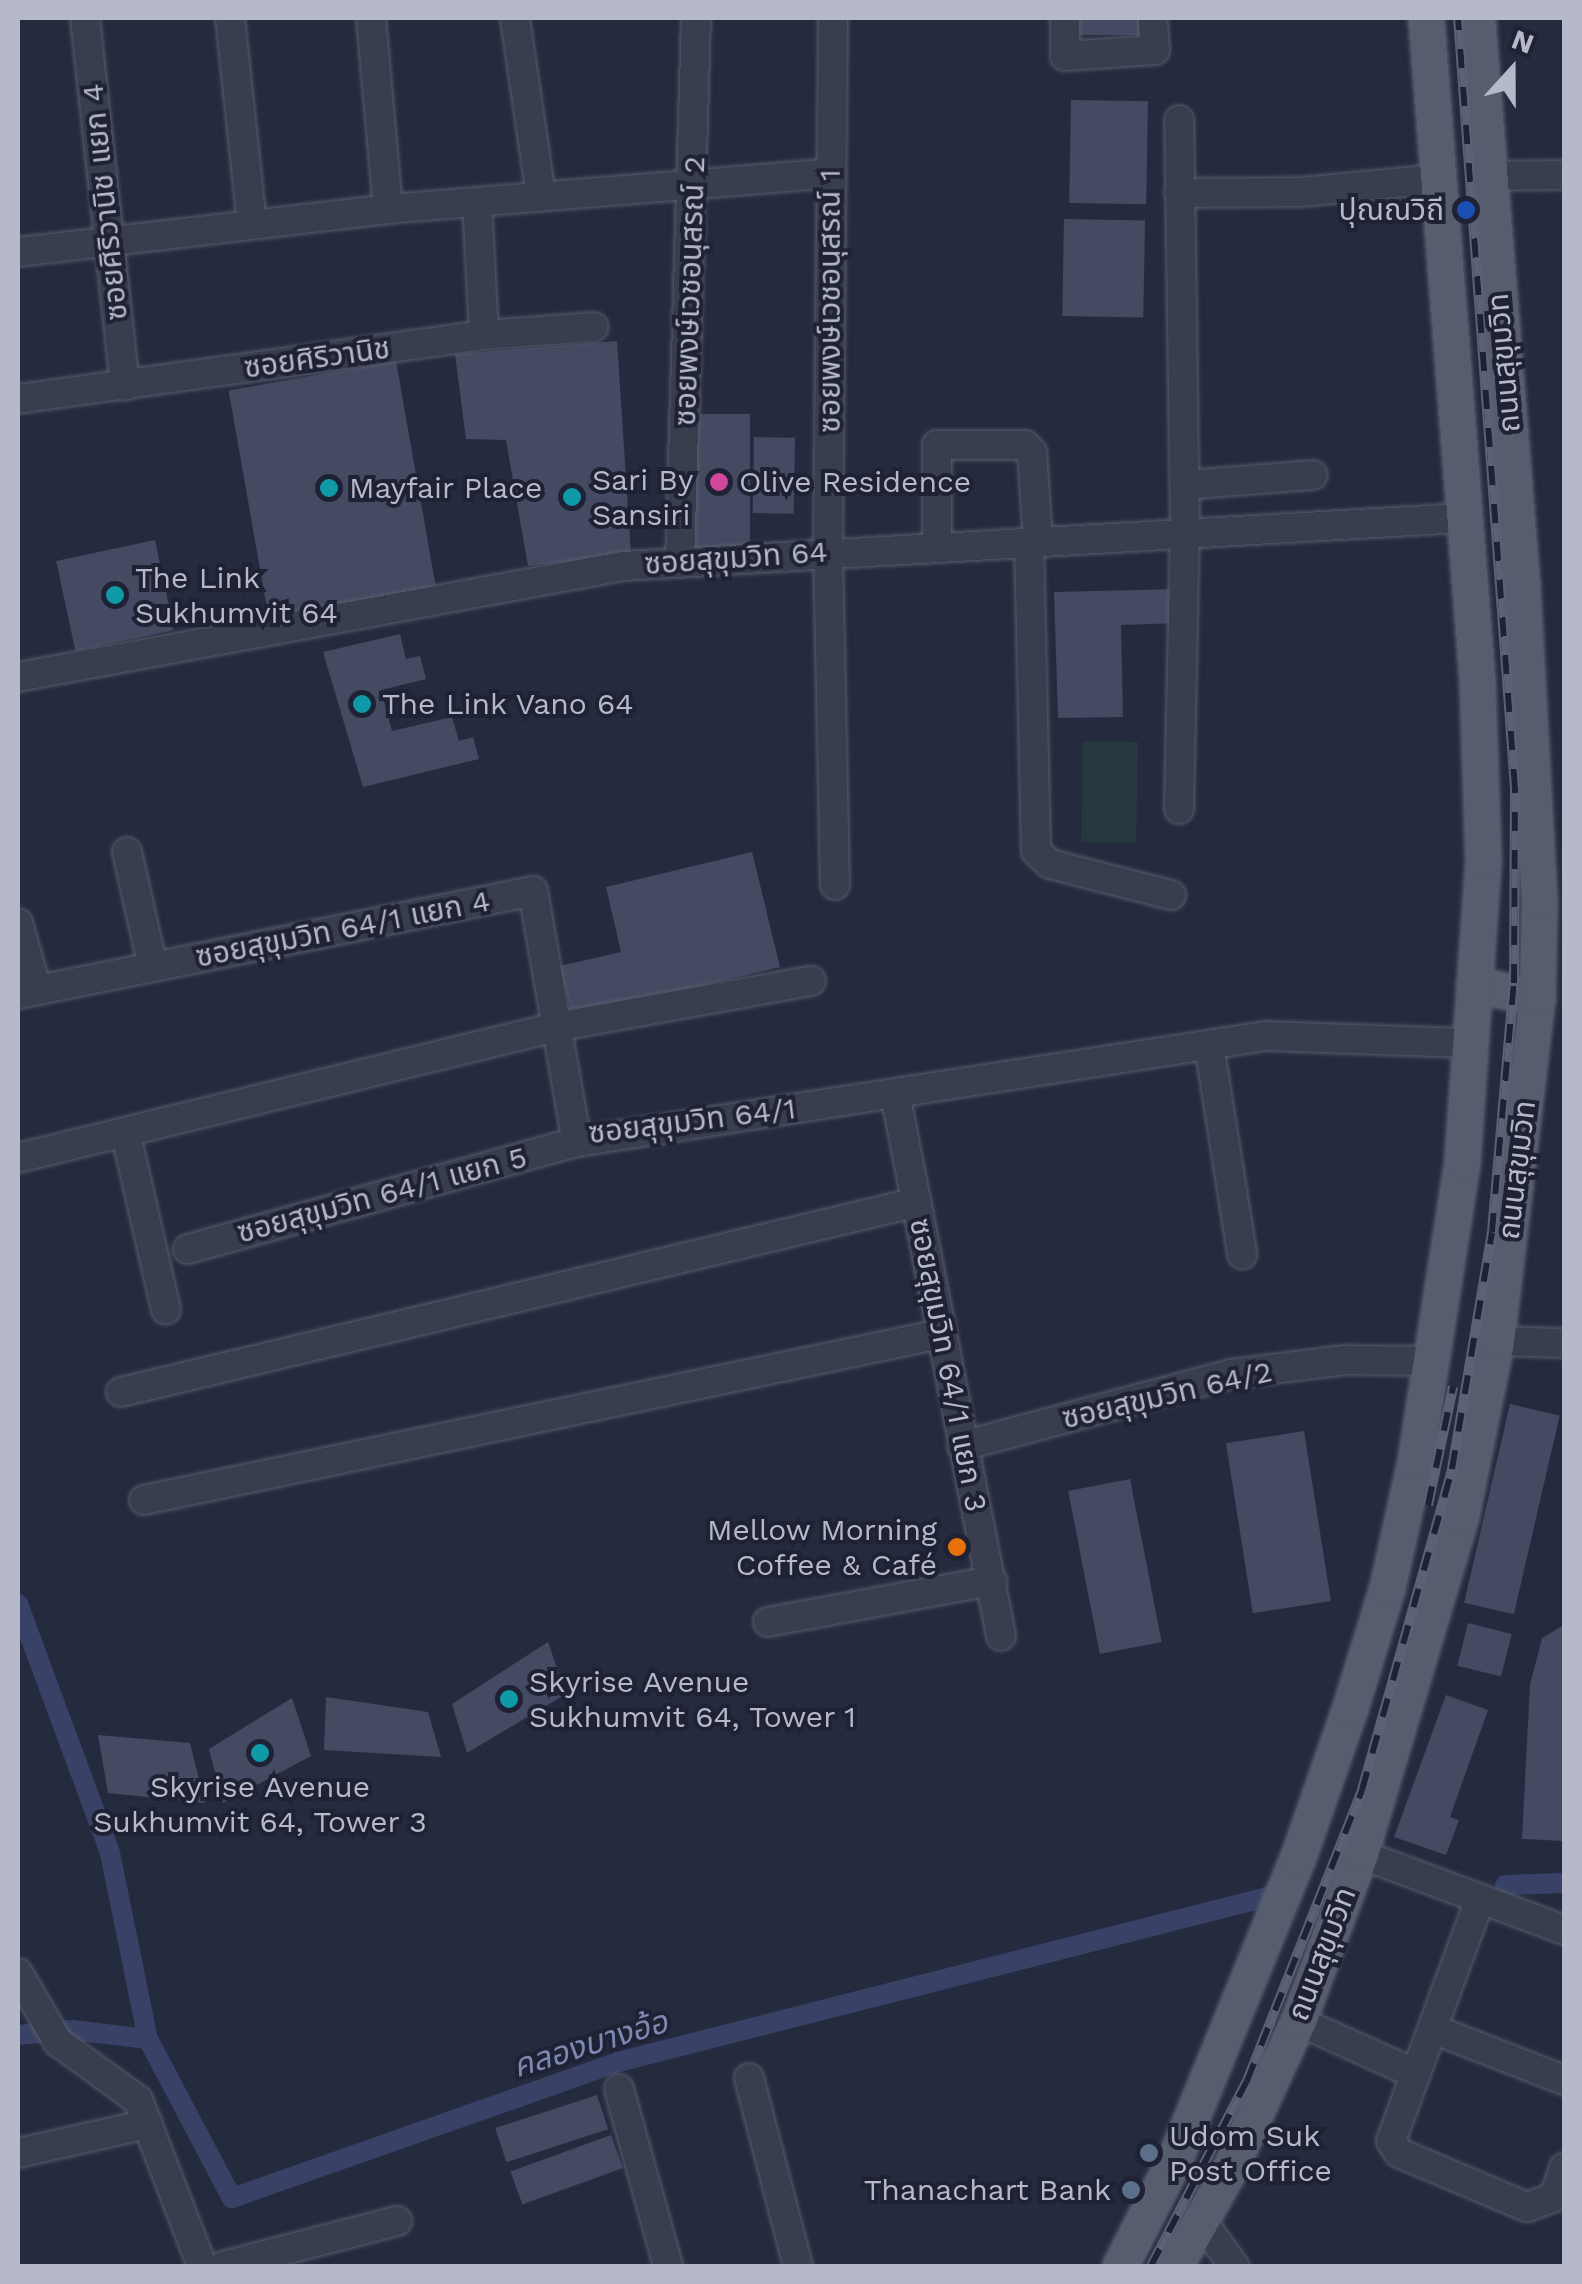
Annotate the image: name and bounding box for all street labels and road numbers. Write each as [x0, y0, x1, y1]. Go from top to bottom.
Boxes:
street label: ซอยศิริวานิช แยก 4 [75, 82, 135, 322]
street label: ซอยพงษ์เวชอนุสรณ์ 2 [667, 155, 713, 427]
street label: ซอยพงษ์เวชอนุสรณ์ 1 [812, 169, 848, 433]
street label: ถนนสุขุมวิท [1480, 292, 1528, 434]
street label: ซอยศิริวานิช [242, 330, 392, 386]
street label: ซอยสุขุมวิท 64 [643, 534, 829, 582]
street label: ซอยสุขุมวิท 64/1 แยก 4 [193, 883, 493, 975]
street label: ซอยสุขุมวิท 64/1 [586, 1090, 798, 1152]
street label: ถนนสุขุมวิท [1491, 1098, 1543, 1242]
street label: ซอยสุขุมวิท 64/1 แยก 5 [233, 1139, 531, 1251]
street label: ซอยสุขุมวิท 64/1 แยก 3 [902, 1215, 994, 1515]
street label: ซอยสุขุมวิท 64/2 [1059, 1353, 1275, 1437]
street label: ถนนสุขุมวิท [1280, 1882, 1364, 2026]

